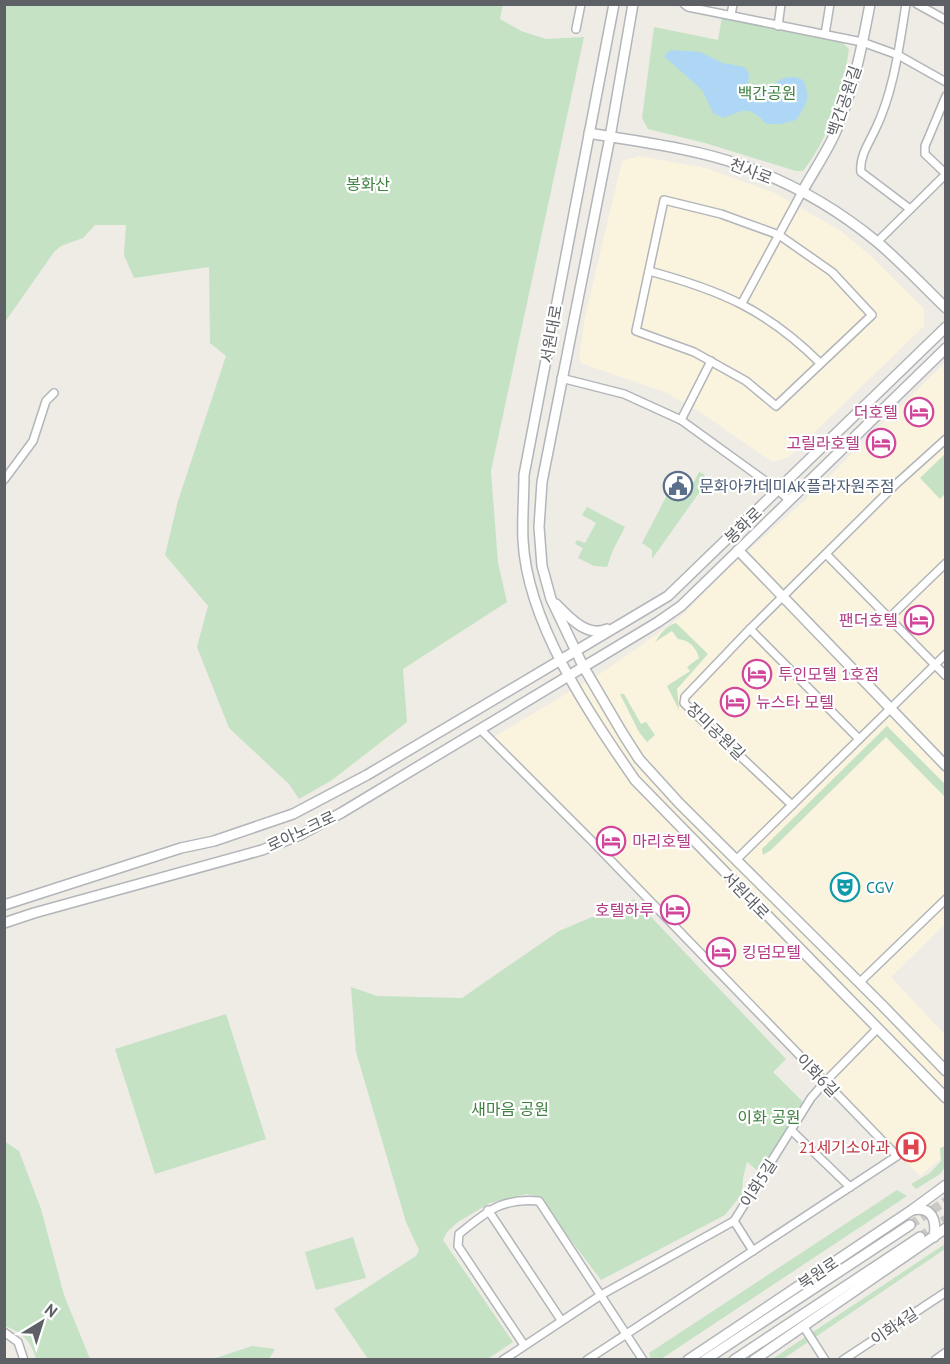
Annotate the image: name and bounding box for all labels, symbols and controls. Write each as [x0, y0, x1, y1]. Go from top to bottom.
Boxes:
street label: 백간공원길 [823, 63, 865, 139]
park label: 백간공원 [738, 83, 796, 103]
street label: 천사로 [727, 154, 775, 188]
park label: 봉화산 [346, 174, 390, 194]
street label: 서원대로 [536, 303, 566, 365]
hotel icon: 더호텔 [903, 396, 935, 428]
place label: 더호텔 [854, 402, 898, 422]
hotel icon: 고릴라호텔 [865, 427, 897, 459]
place label: 고릴라호텔 [786, 433, 860, 453]
public building icon: 문화아카데미AK플라자원주점 [662, 470, 694, 502]
place label: 문화아카데미AK플라자원주점 [699, 476, 895, 496]
street label: 봉화로 [720, 502, 766, 548]
hotel icon: 팬더호텔 [903, 604, 935, 636]
place label: 팬더호텔 [839, 610, 898, 630]
hotel icon: 투인모텔 1호점 [741, 658, 773, 690]
place label: 투인모텔 1호점 [778, 664, 879, 684]
hotel icon: 뉴스타 모텔 [719, 686, 751, 718]
place label: 뉴스타 모텔 [756, 692, 834, 712]
street label: 장미공원길 [683, 698, 749, 764]
street label: 로아노크로 [263, 806, 339, 856]
hotel icon: 마리호텔 [595, 825, 627, 857]
place label: 마리호텔 [632, 831, 691, 851]
street label: 서원대로 [718, 867, 774, 923]
theatre icon: CGV [829, 871, 861, 903]
place label: CGV [866, 877, 895, 897]
hotel icon: 호텔하루 [659, 894, 691, 926]
place label: 호텔하루 [595, 900, 654, 920]
hotel icon: 킹덤모텔 [705, 936, 737, 968]
place label: 킹덤모텔 [742, 942, 801, 962]
street label: 이화6길 [792, 1049, 844, 1101]
park label: 새마음 공원 [471, 1099, 549, 1119]
park label: 이화 공원 [737, 1107, 801, 1127]
hospital icon: 21세기소아과 [895, 1131, 927, 1163]
place label: 21세기소아과 [799, 1137, 890, 1157]
street label: 이화5길 [735, 1155, 781, 1211]
street label: 북원로 [794, 1252, 842, 1294]
north arrow [12, 1292, 72, 1352]
text: N [41, 1299, 62, 1321]
street label: 이화4길 [866, 1303, 922, 1349]

